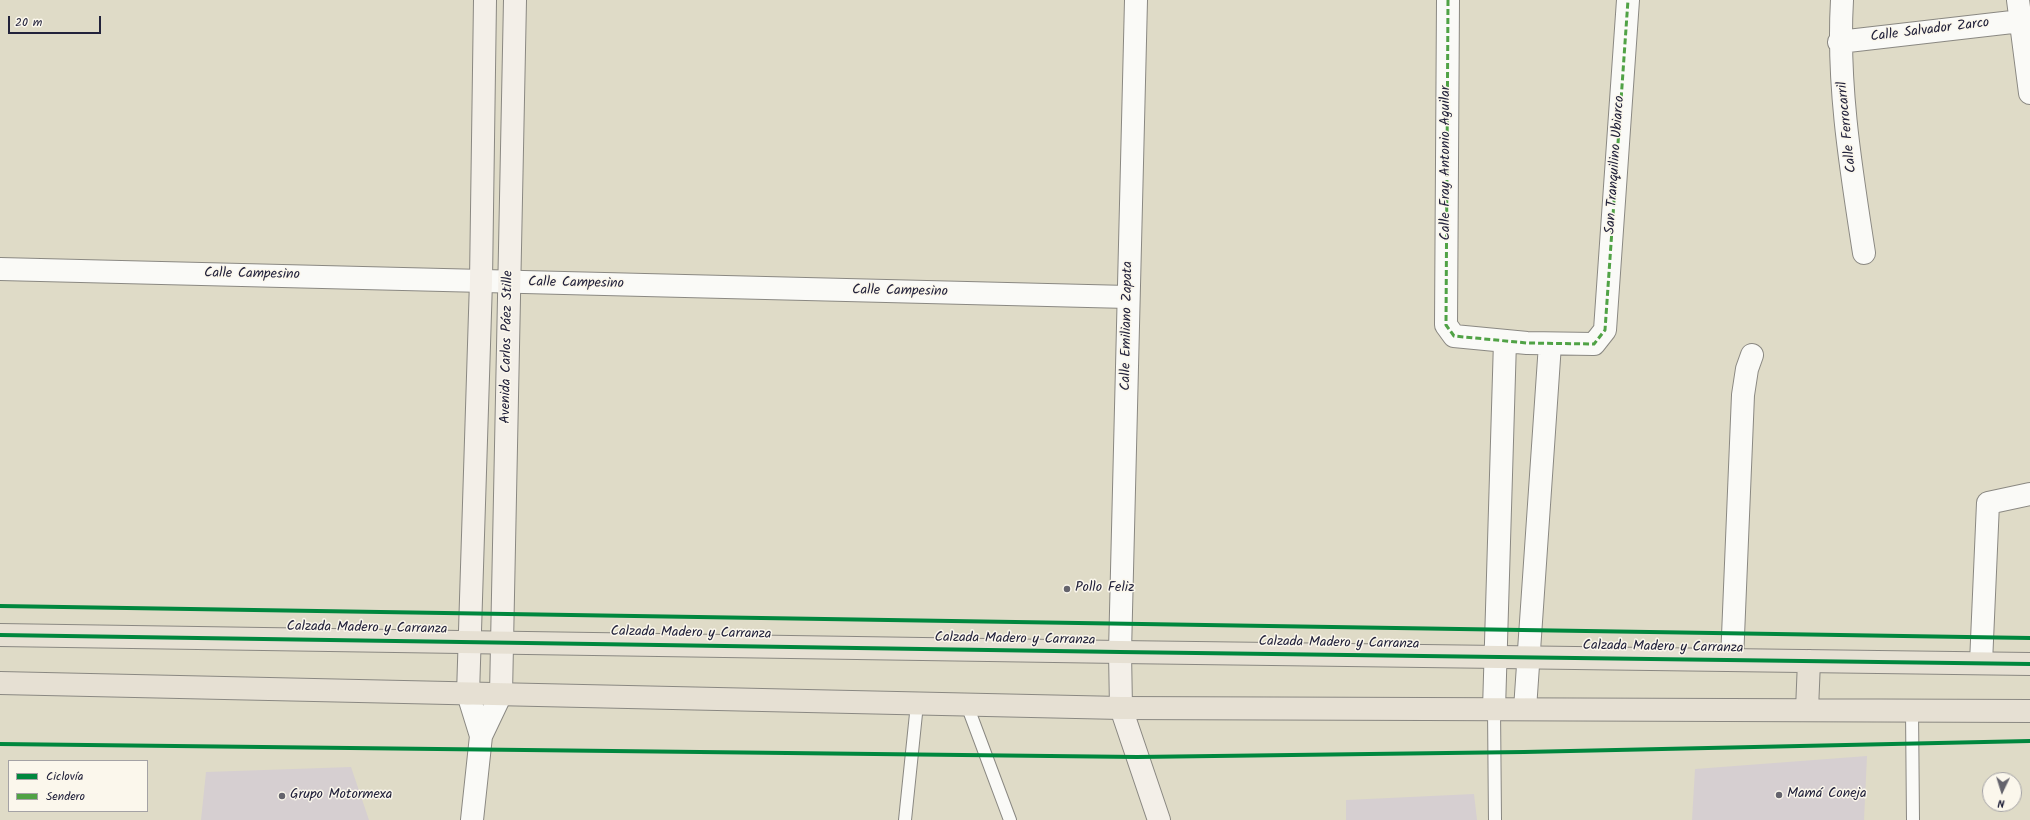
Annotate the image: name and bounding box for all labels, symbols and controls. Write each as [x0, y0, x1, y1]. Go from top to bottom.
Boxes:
scale bar [10, 8, 103, 34]
text: 20 m [15, 13, 42, 32]
street label: Calle Salvador Zarco [1870, 15, 1990, 47]
street label: Calle Ferrocarril [1835, 80, 1861, 174]
street label: Calle Fray Antonio Aguilar [1439, 86, 1455, 240]
street label: San Tranquilino Ubiarco [1603, 95, 1629, 235]
street label: Calle Emiliano Zapata [1118, 261, 1138, 391]
street label: Calle Campesino [204, 266, 300, 284]
street label: Avenida Carlos Páez Stille [498, 270, 518, 424]
street label: Calle Campesino [528, 275, 624, 293]
street label: Calle Campesino [852, 283, 948, 301]
place label: Pollo Feliz [1075, 581, 1134, 597]
marker: Pollo Feliz [1062, 584, 1072, 594]
street label: Calzada Madero y Carranza [286, 619, 448, 639]
street label: Calzada Madero y Carranza [610, 624, 772, 644]
street label: Calzada Madero y Carranza [934, 630, 1096, 650]
street label: Calzada Madero y Carranza [1258, 634, 1420, 654]
street label: Calzada Madero y Carranza [1582, 638, 1744, 658]
legend [8, 760, 148, 812]
text: Ciclovía [46, 767, 83, 786]
north arrow [1982, 772, 2022, 812]
text: Sendero [46, 787, 85, 806]
place label: Mamá Coneja [1787, 787, 1867, 803]
place label: Grupo Motormexa [290, 788, 392, 804]
marker: Mamá Coneja [1774, 790, 1784, 800]
marker: Grupo Motormexa [277, 791, 287, 801]
text: N [1997, 794, 2005, 812]

